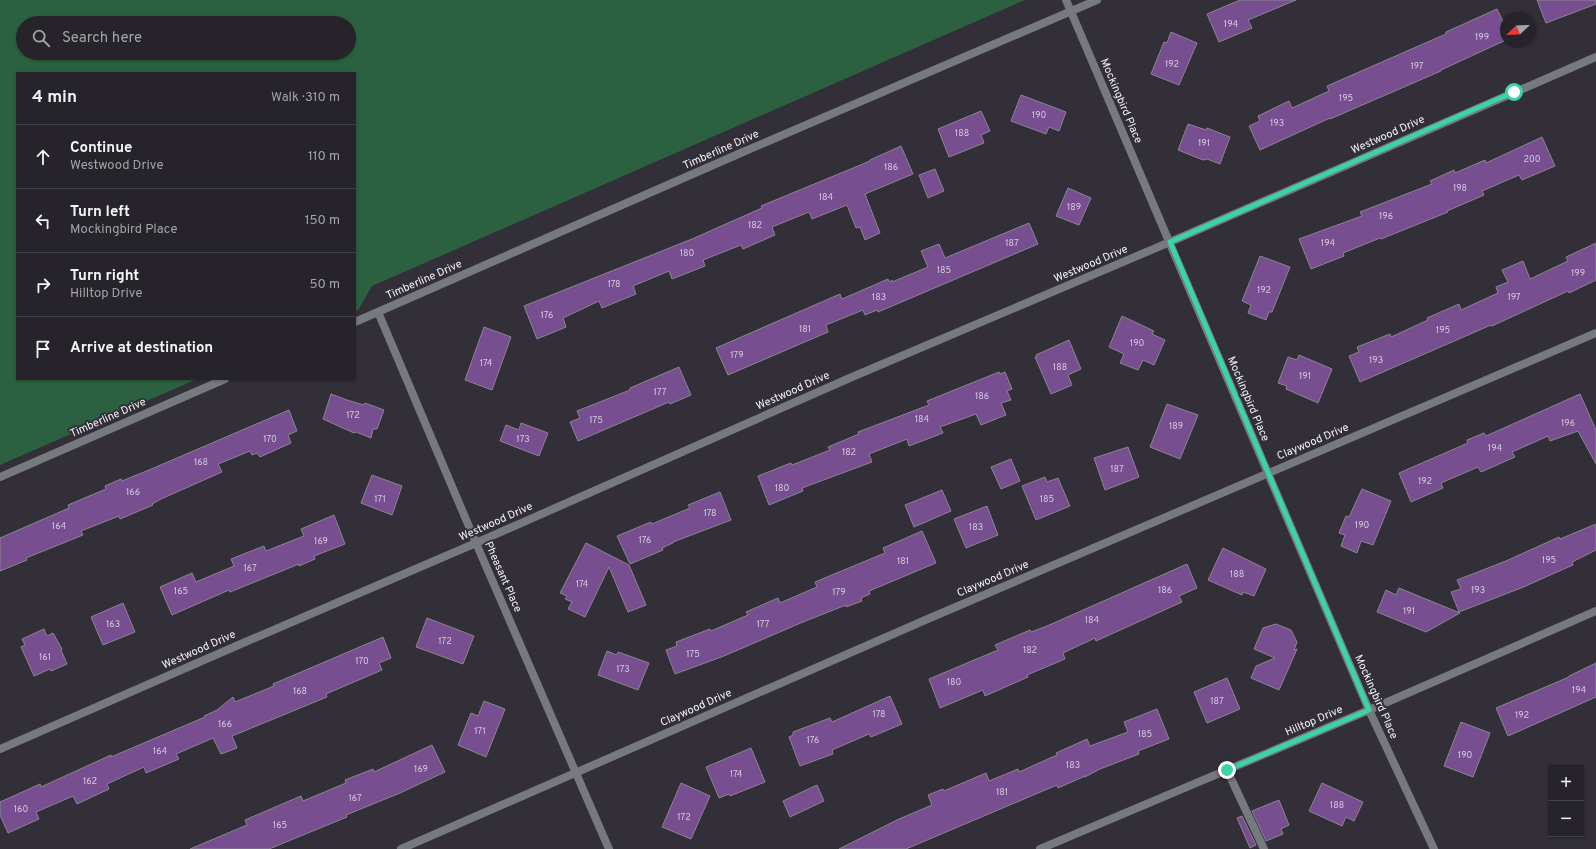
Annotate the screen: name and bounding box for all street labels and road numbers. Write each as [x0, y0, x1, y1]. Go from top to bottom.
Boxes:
street label: Mockingbird Place [1097, 56, 1145, 146]
street label: Westwood Drive [1349, 112, 1427, 157]
street label: Timberline Drive [681, 127, 761, 173]
street label: Westwood Drive [1052, 242, 1130, 286]
street label: Timberline Drive [384, 257, 464, 303]
street label: Mockingbird Place [1224, 354, 1272, 444]
street label: Westwood Drive [754, 368, 832, 413]
street label: Timberline Drive [68, 395, 148, 441]
street label: Claywood Drive [1275, 421, 1351, 463]
street label: Westwood Drive [457, 499, 535, 544]
street label: Pheasant Place [481, 539, 525, 615]
street label: Claywood Drive [955, 558, 1031, 600]
street label: Westwood Drive [160, 627, 238, 672]
street label: Mockingbird Place [1351, 653, 1401, 741]
street label: Claywood Drive [658, 686, 734, 730]
street label: Hilltop Drive [1283, 703, 1345, 739]

